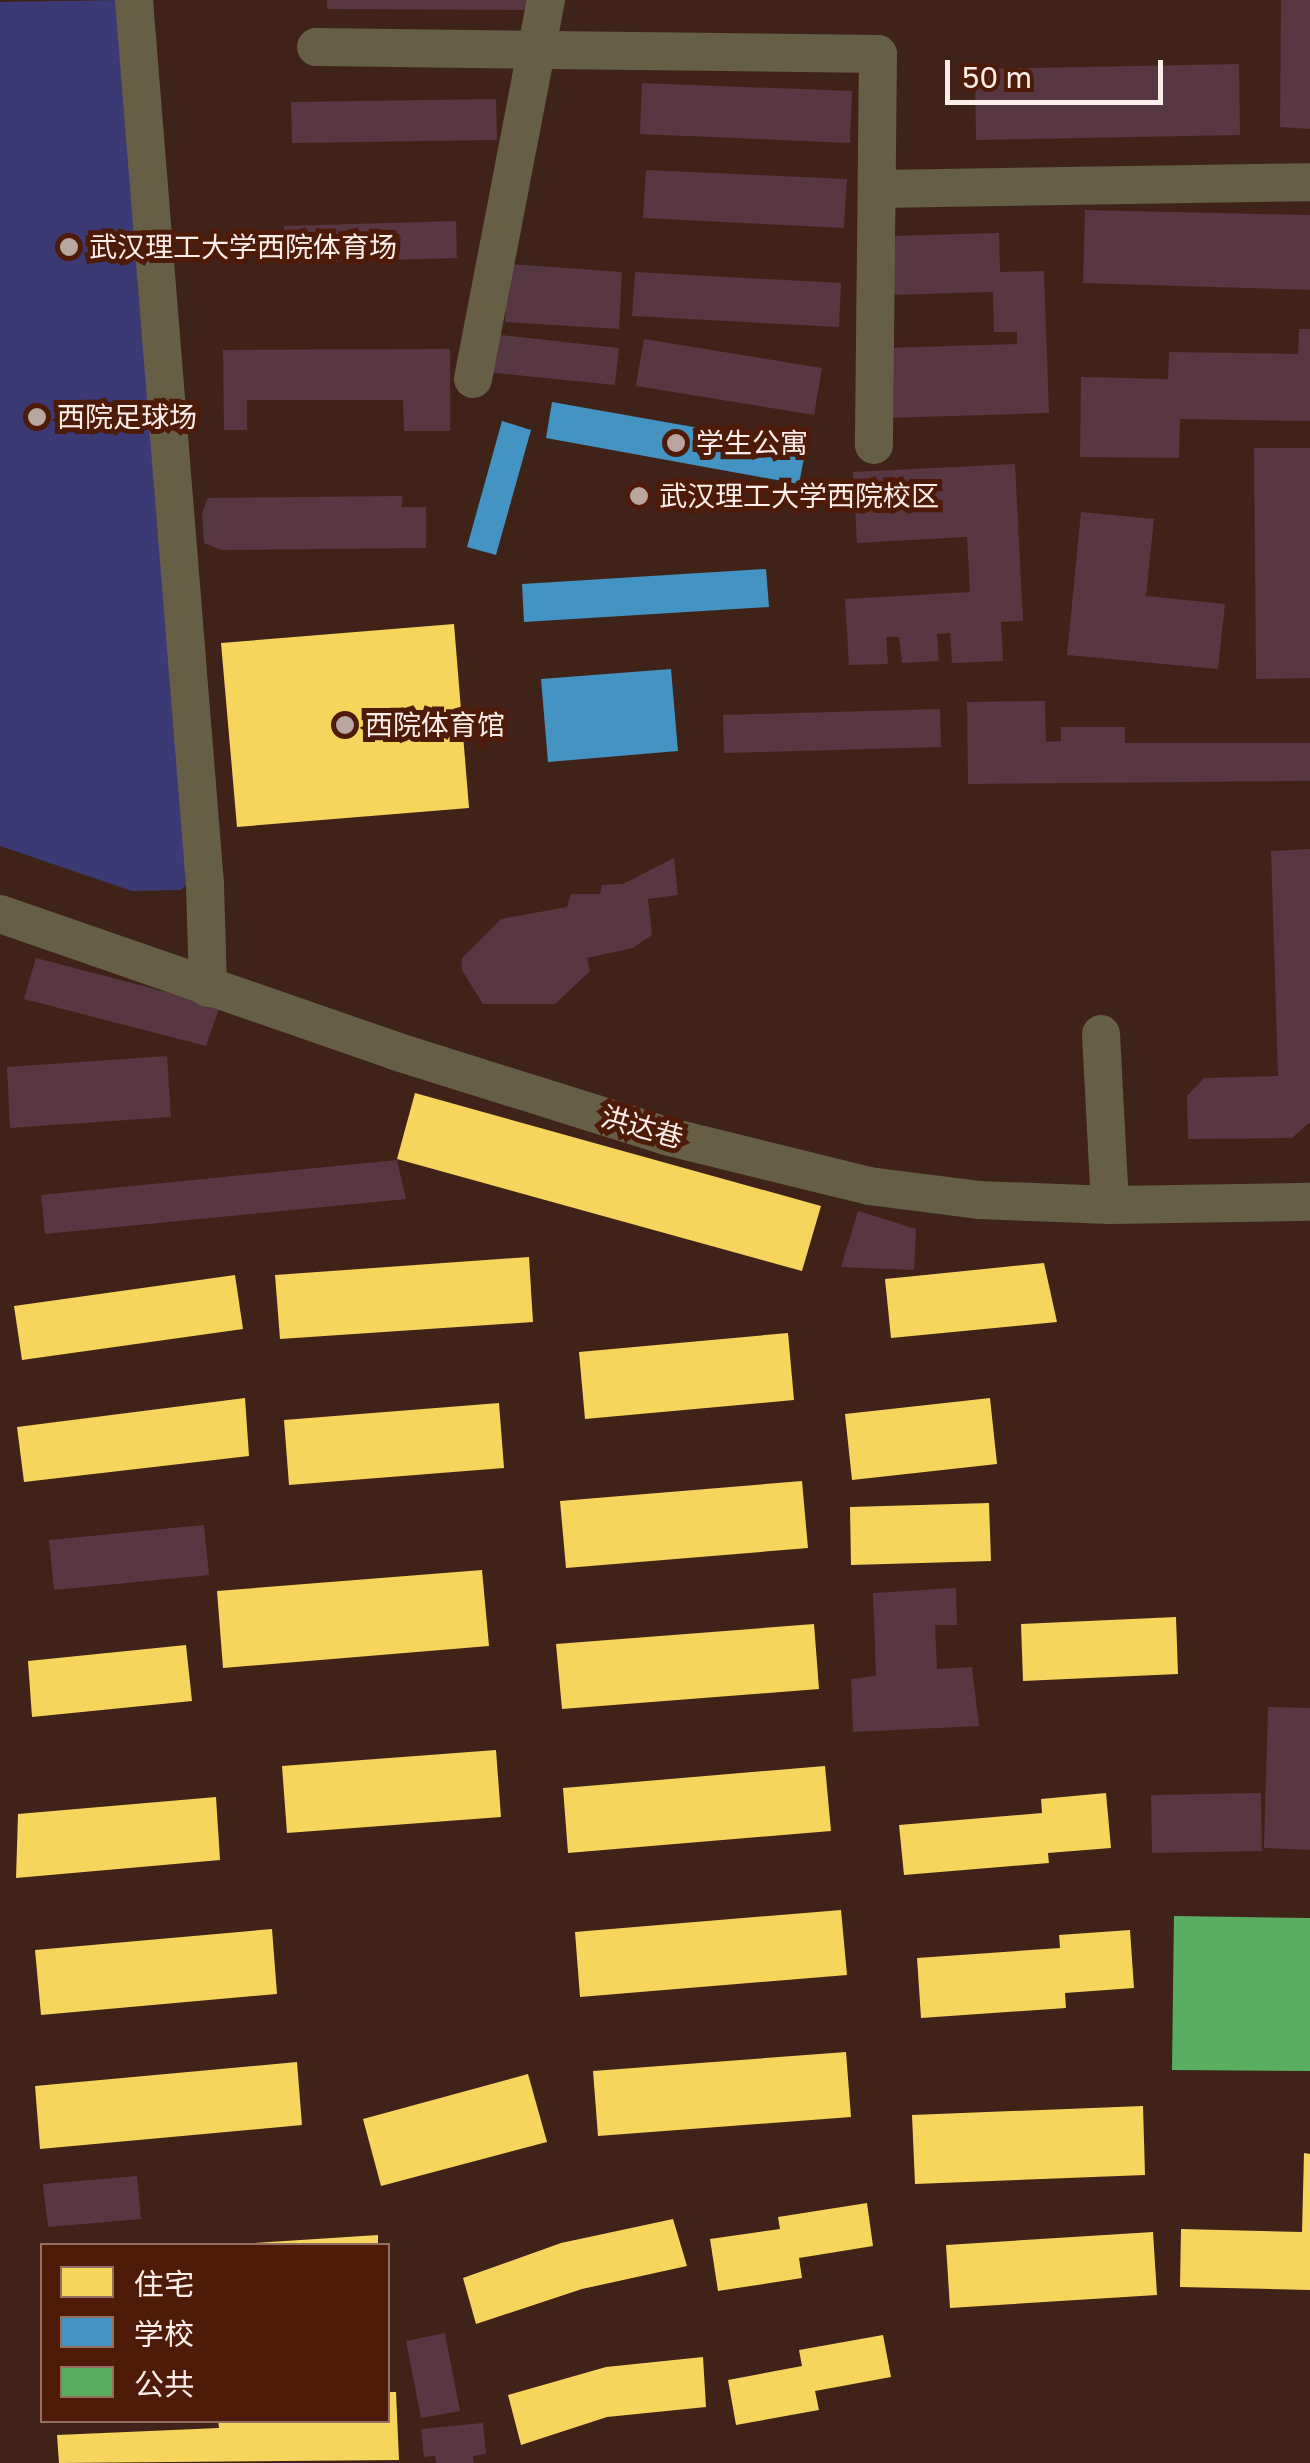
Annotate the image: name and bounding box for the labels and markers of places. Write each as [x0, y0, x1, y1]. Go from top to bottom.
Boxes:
place label: 武汉理工大学西院体育场 [89, 230, 397, 264]
marker: 武汉理工大学西院体育场 [58, 236, 80, 258]
place label: 西院足球场 [57, 400, 197, 434]
marker: 西院足球场 [26, 406, 48, 428]
place label: 学生公寓 [696, 426, 808, 460]
marker: 学生公寓 [665, 432, 687, 454]
place label: 武汉理工大学西院校区 [659, 479, 939, 513]
marker: 武汉理工大学西院校区 [628, 485, 650, 507]
place label: 西院体育馆 [365, 708, 505, 742]
marker: 西院体育馆 [334, 714, 356, 736]

